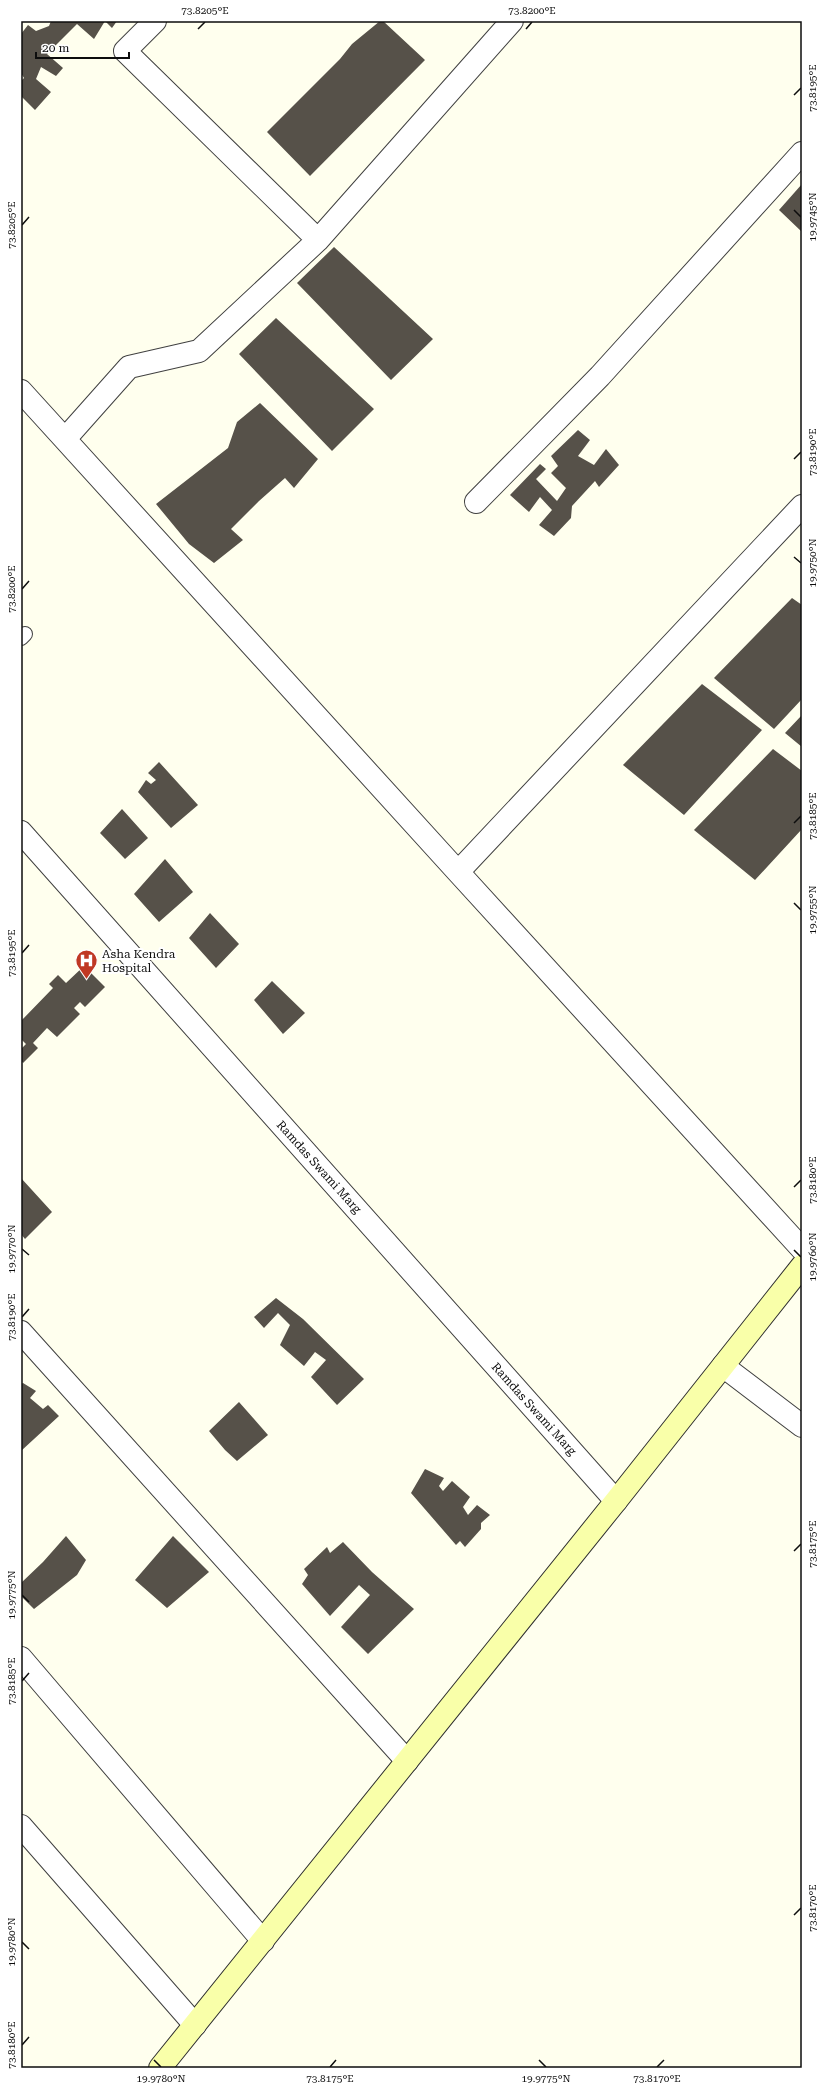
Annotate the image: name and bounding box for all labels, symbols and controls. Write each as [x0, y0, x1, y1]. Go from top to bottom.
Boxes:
text: 73.8205°E [181, 5, 229, 16]
text: 73.8200°E [508, 5, 556, 16]
scale bar [36, 34, 129, 60]
text: 20 m [42, 41, 69, 55]
text: 73.8195°E [807, 64, 818, 112]
text: 19.9745°N [807, 192, 818, 242]
text: 73.8205°E [6, 201, 17, 249]
text: 73.8190°E [807, 428, 818, 476]
text: 19.9750°N [807, 538, 818, 588]
text: 73.8200°E [6, 565, 17, 613]
text: 73.8185°E [807, 792, 818, 840]
text: 19.9755°N [807, 885, 818, 935]
text: 73.8195°E [6, 929, 17, 977]
place label: Asha Kendra Hospital [102, 947, 176, 975]
hospital icon: Asha Kendra Hospital [73, 948, 99, 981]
street label: Ramdas Swami Marg [274, 1118, 364, 1216]
text: 73.8180°E [807, 1156, 818, 1204]
text: 19.9770°N [6, 1224, 17, 1274]
text: 19.9760°N [807, 1232, 818, 1282]
text: 73.8190°E [6, 1293, 17, 1341]
street label: Ramdas Swami Marg [489, 1360, 579, 1458]
text: 73.8175°E [807, 1520, 818, 1568]
text: 19.9775°N [6, 1570, 17, 1620]
text: 73.8185°E [6, 1657, 17, 1705]
text: 73.8170°E [807, 1884, 818, 1932]
text: 19.9780°N [6, 1917, 17, 1967]
text: 73.8180°E [6, 2021, 17, 2069]
text: 19.9780°N [136, 2073, 186, 2084]
text: 73.8175°E [306, 2073, 354, 2084]
text: 19.9775°N [521, 2073, 571, 2084]
text: 73.8170°E [633, 2073, 681, 2084]

